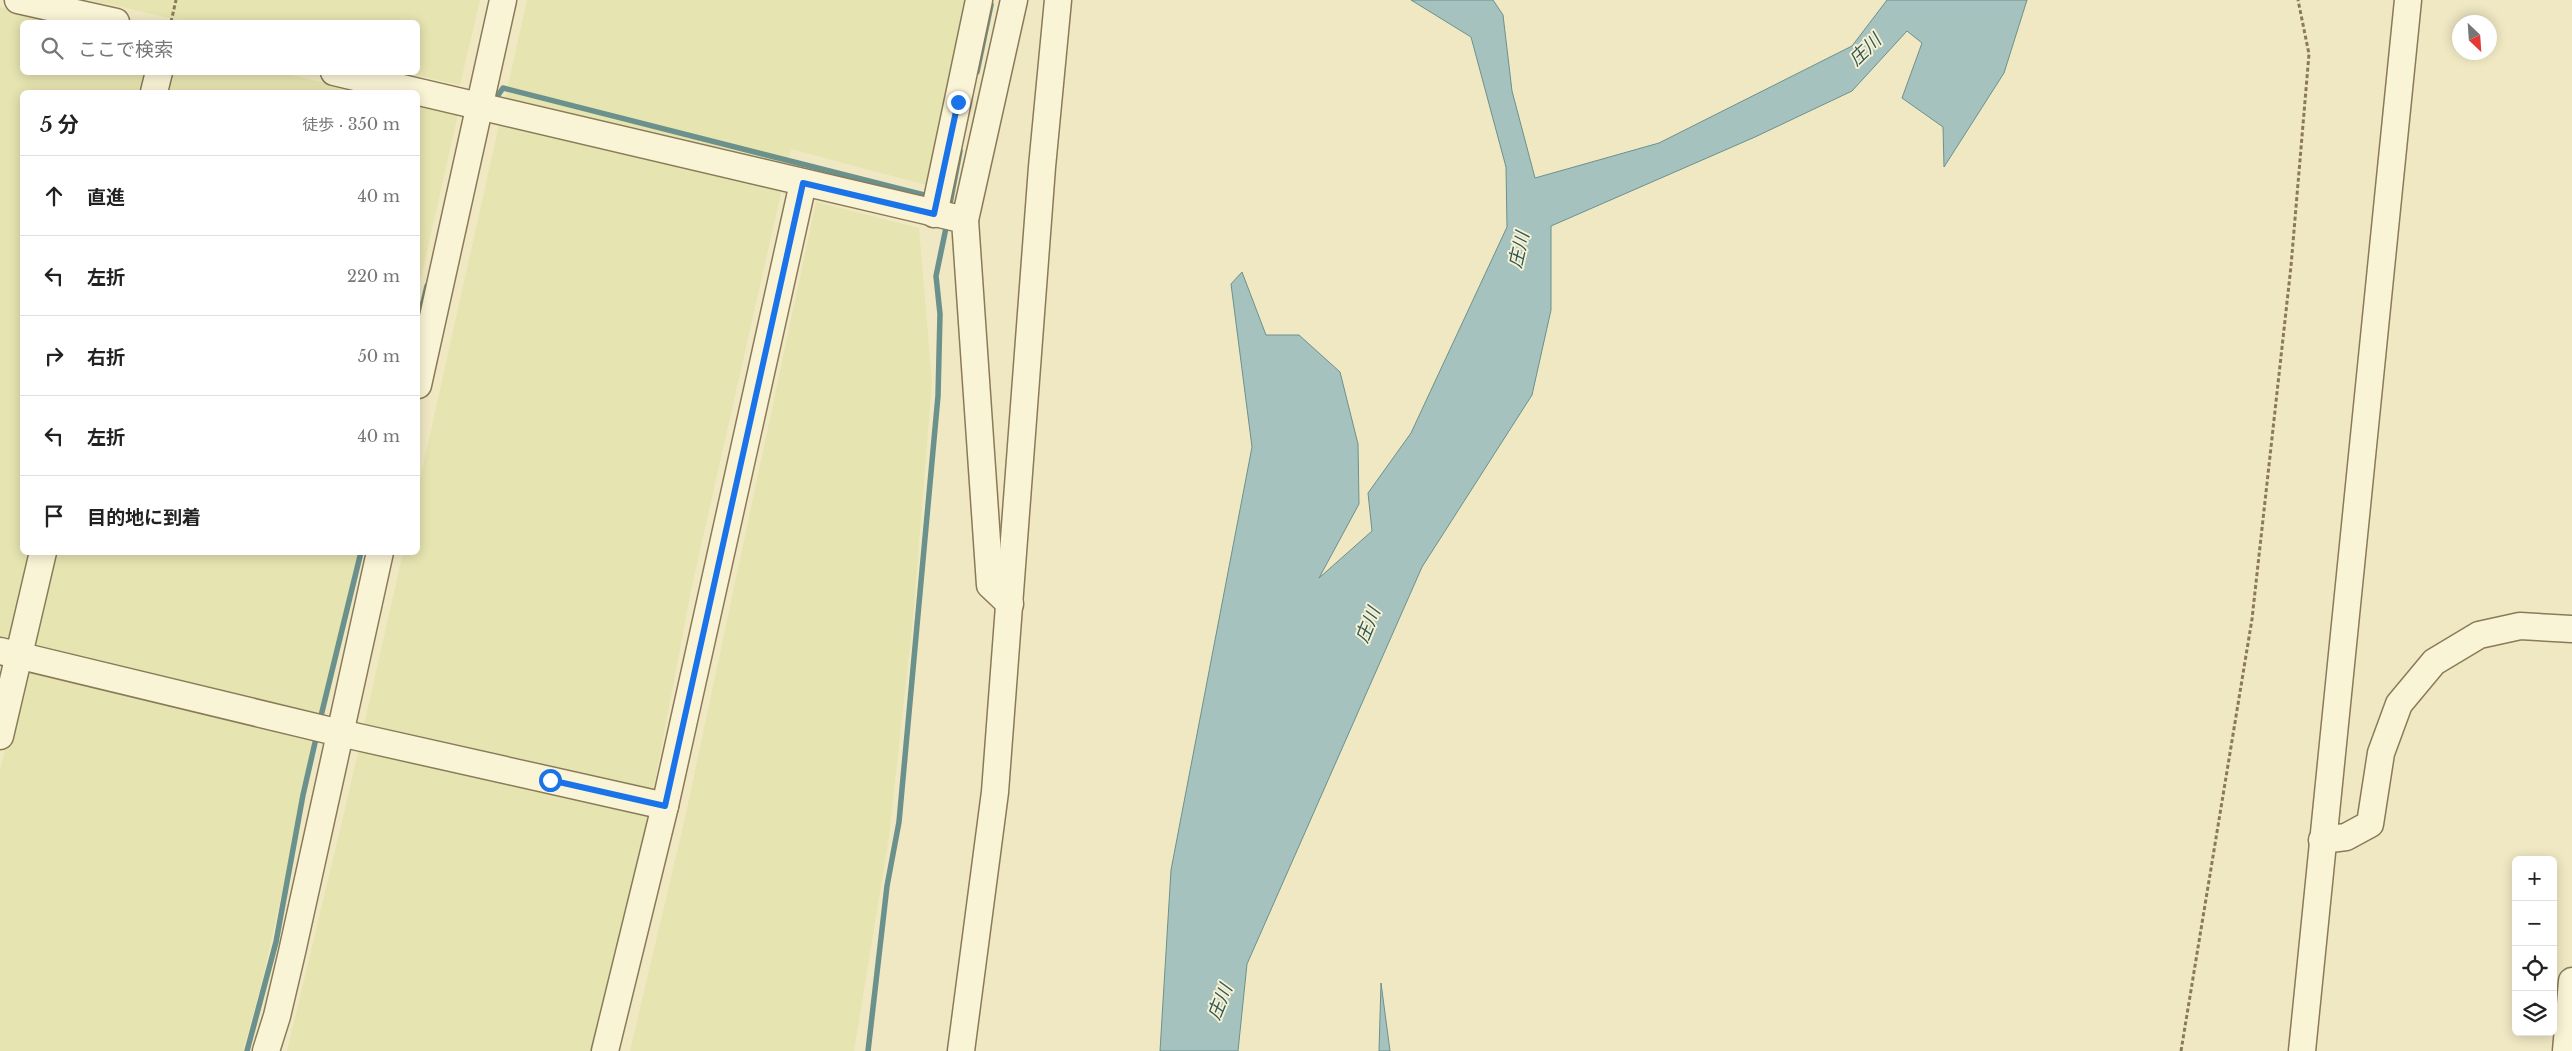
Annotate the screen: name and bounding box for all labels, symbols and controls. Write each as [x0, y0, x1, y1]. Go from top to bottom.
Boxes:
north arrow [2452, 15, 2497, 60]
search box [20, 20, 420, 75]
water label: 庄川 [1844, 28, 1887, 70]
icon: search [38, 34, 66, 62]
text: ここで検索 [78, 38, 173, 61]
route end [947, 91, 970, 114]
text: 5 分 [40, 112, 79, 138]
text: 徒歩 · 350 m [302, 114, 400, 134]
icon: ahead [40, 182, 68, 210]
text: 直進 [87, 186, 125, 209]
text: 40 m [357, 186, 400, 206]
water label: 庄川 [1504, 228, 1534, 270]
icon: left [40, 262, 68, 290]
text: 左折 [87, 266, 125, 289]
text: 220 m [347, 266, 400, 286]
icon: right [40, 342, 68, 370]
text: 右折 [87, 346, 125, 369]
text: 50 m [358, 346, 400, 366]
icon: left [40, 422, 68, 450]
text: 左折 [87, 426, 125, 449]
text: 40 m [357, 426, 400, 446]
icon: arrive [40, 502, 68, 530]
text: 目的地に到着 [87, 506, 201, 529]
water label: 庄川 [1351, 602, 1386, 646]
route start [539, 769, 562, 792]
map controls [2512, 856, 2557, 1036]
button: + [2512, 856, 2557, 901]
button: − [2512, 901, 2557, 946]
button: locate [2512, 946, 2557, 991]
water label: 庄川 [1203, 979, 1238, 1023]
button: layers [2512, 991, 2557, 1036]

